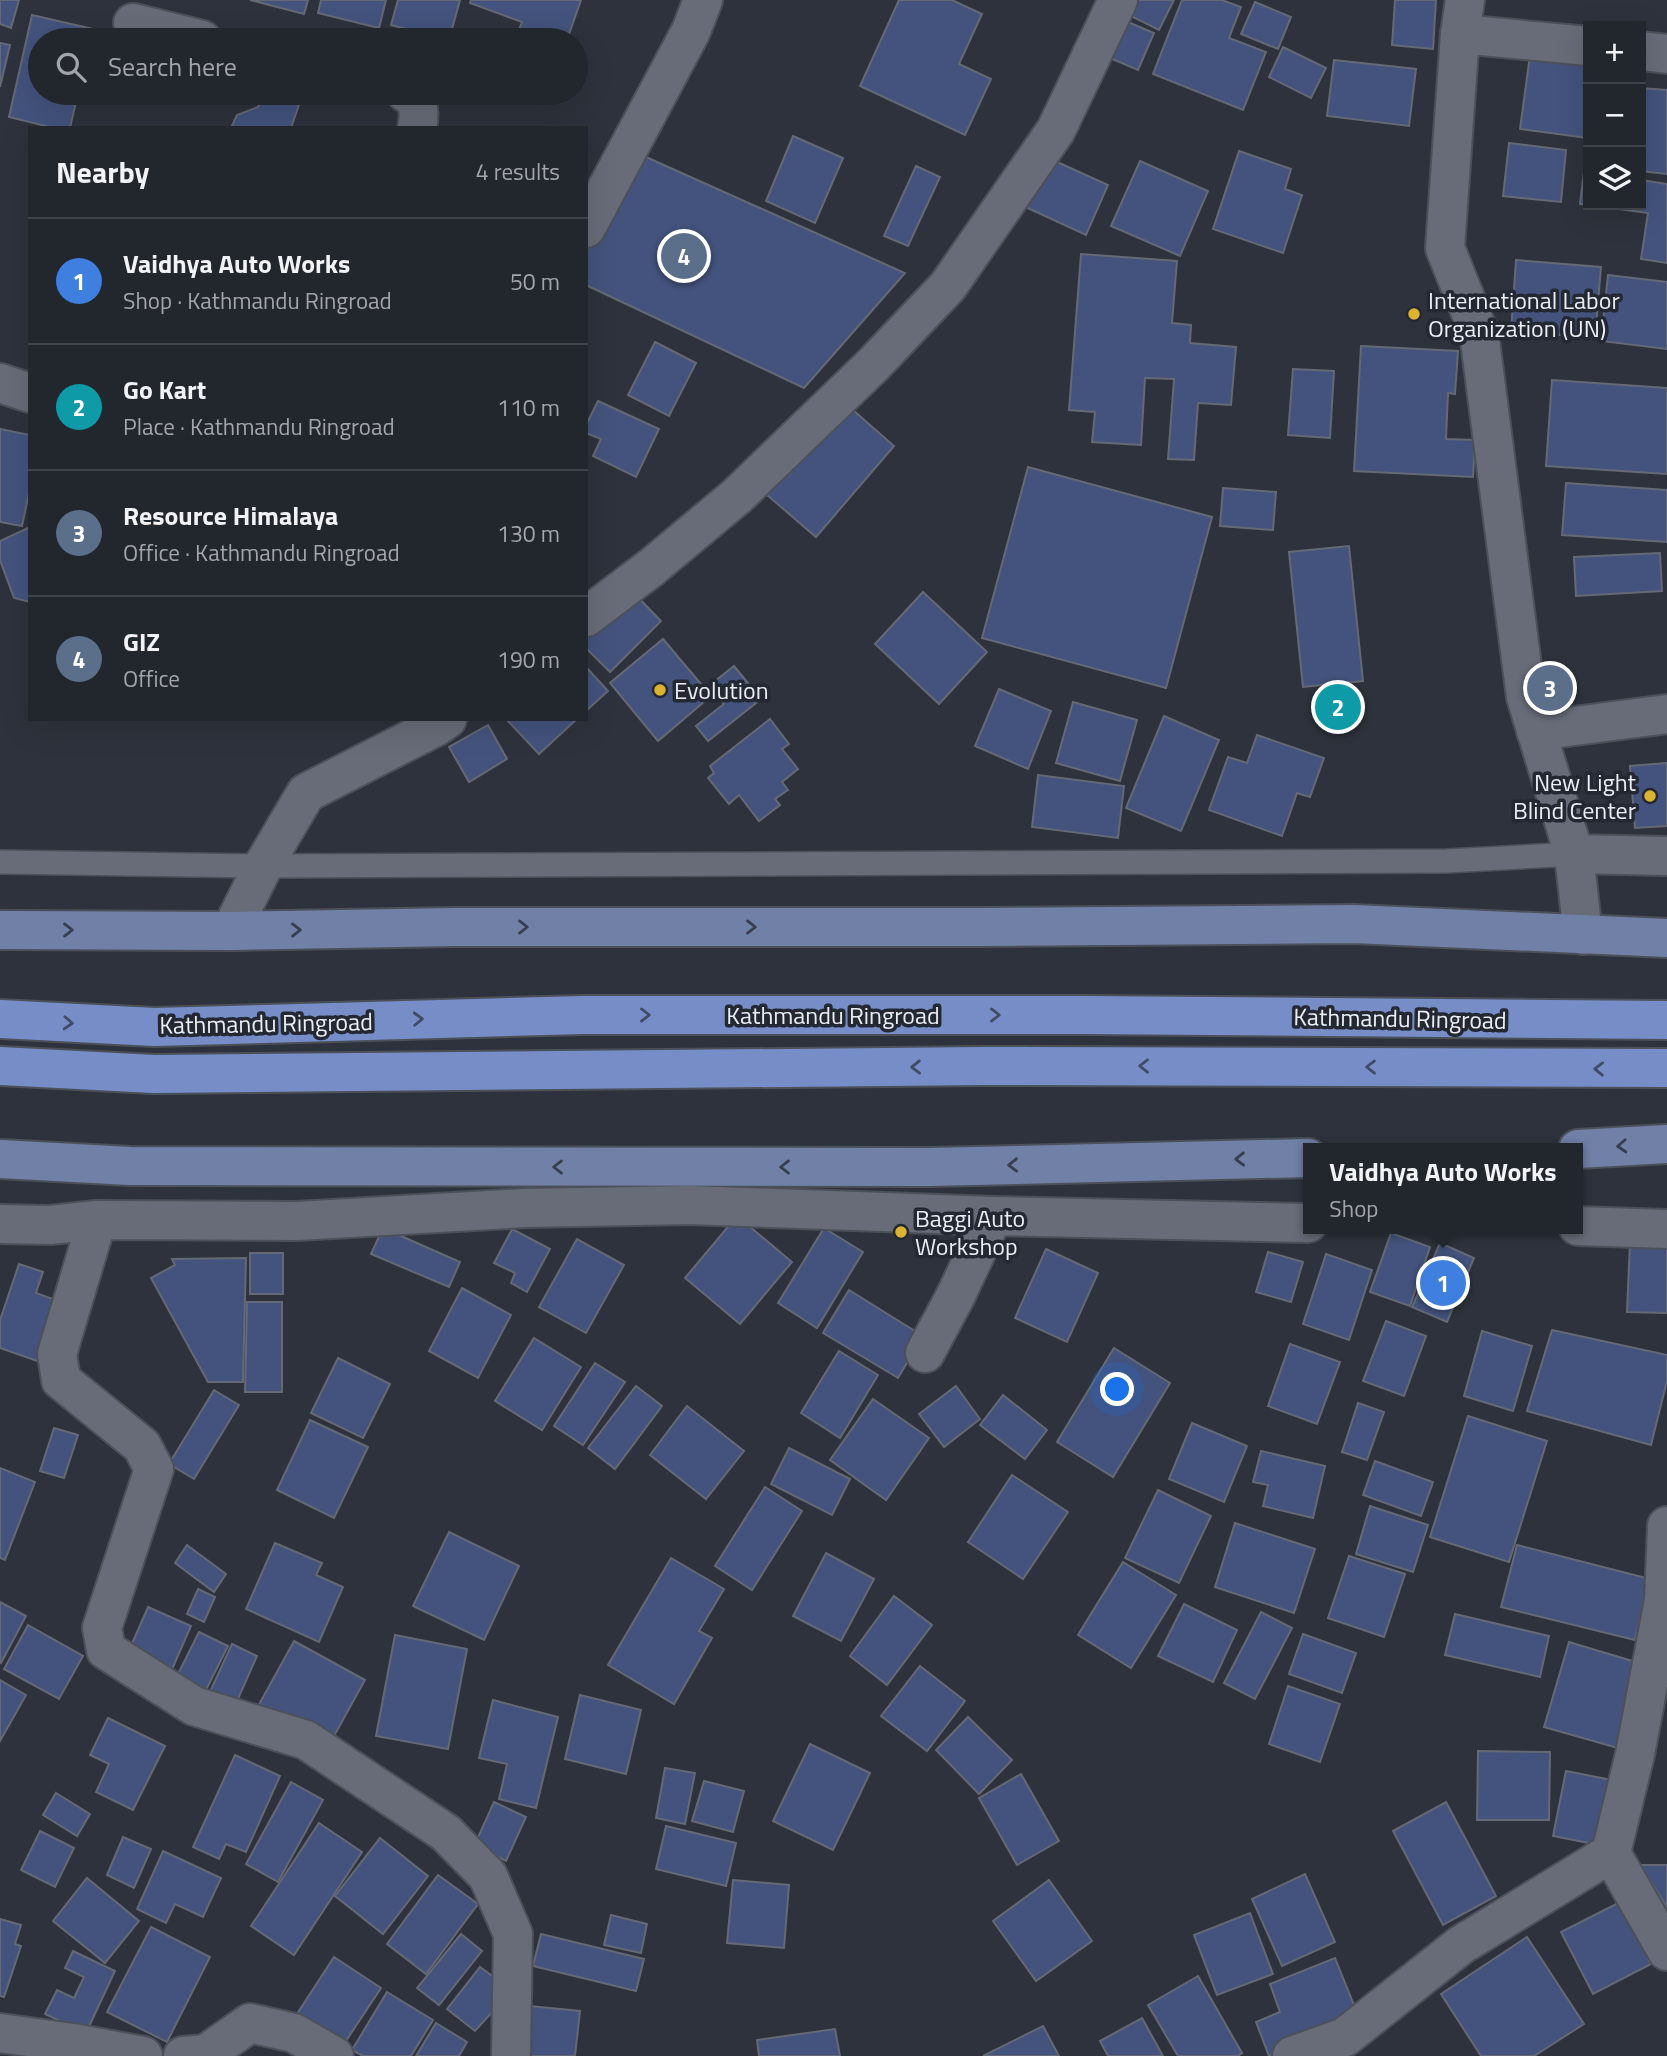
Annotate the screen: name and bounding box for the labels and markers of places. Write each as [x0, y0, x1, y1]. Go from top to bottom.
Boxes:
pin: 4 [661, 230, 707, 282]
place label: International Labor Organization (UN) [1428, 282, 1620, 346]
marker: International Labor Organization (UN) [1406, 306, 1422, 322]
pin: 3 [1527, 662, 1573, 714]
place label: Evolution [674, 672, 769, 708]
pin: 2 [1315, 681, 1361, 733]
marker: Evolution [652, 682, 668, 698]
place label: New Light Blind Center [1513, 764, 1637, 828]
marker: New Light Blind Center [1642, 788, 1658, 804]
place label: Baggi Auto Workshop [915, 1200, 1025, 1264]
marker: Baggi Auto Workshop [893, 1224, 909, 1240]
pin: 1 [1420, 1257, 1466, 1309]

